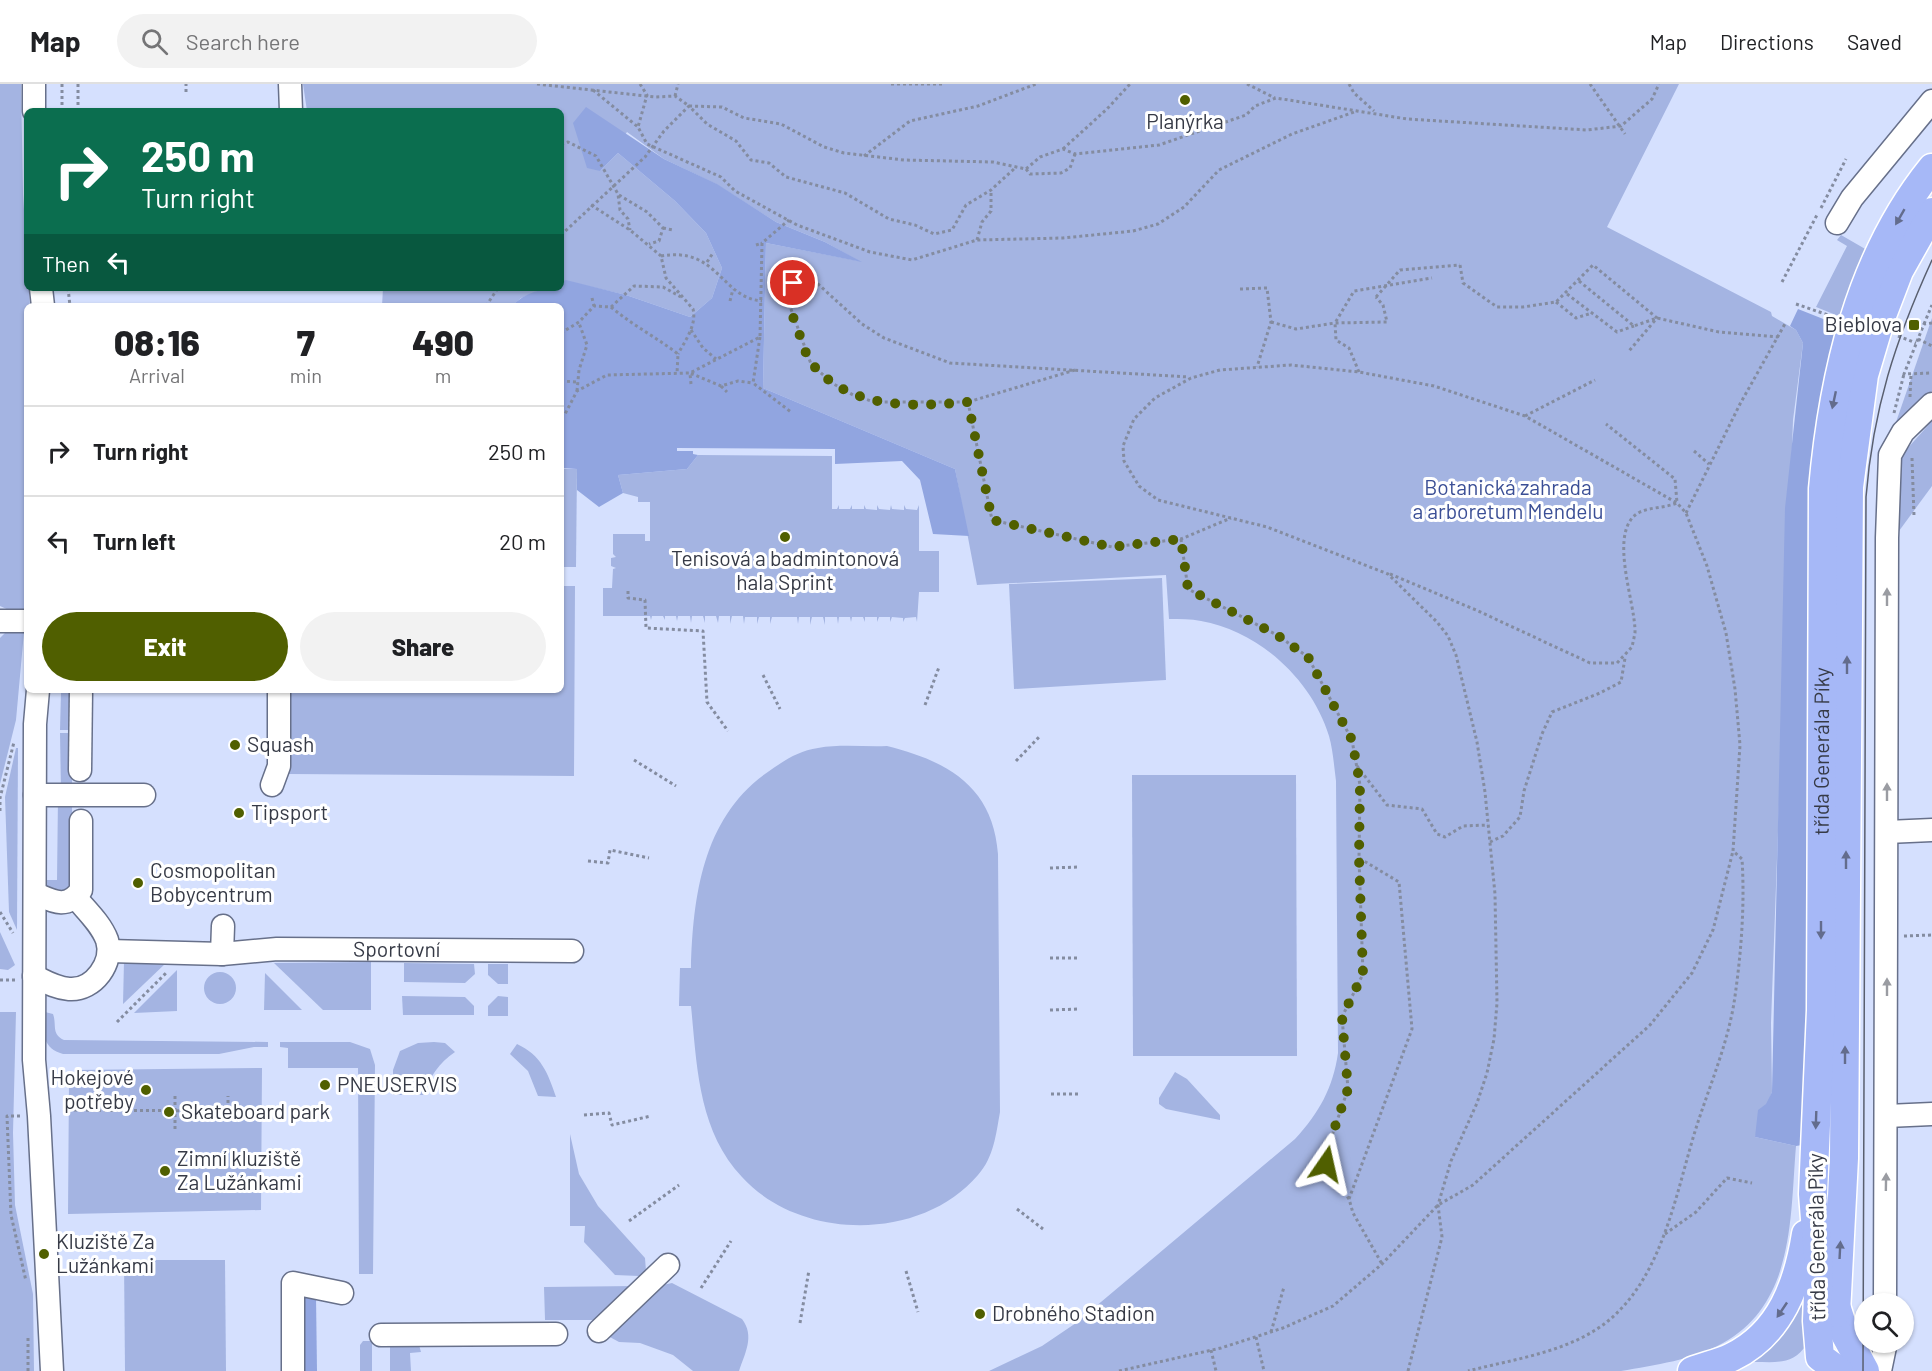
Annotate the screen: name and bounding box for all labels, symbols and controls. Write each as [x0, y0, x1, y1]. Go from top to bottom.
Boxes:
search box [117, 14, 537, 68]
text: Map [30, 24, 81, 58]
icon: search [138, 25, 171, 58]
text: Search here [186, 28, 300, 54]
text: Map [1650, 29, 1687, 54]
text: Directions [1720, 29, 1814, 54]
text: Saved [1847, 29, 1902, 54]
marker: Planýrka [1178, 93, 1192, 107]
place label: Planýrka [1146, 108, 1224, 133]
text: 250 m [141, 130, 255, 180]
icon: right [42, 132, 120, 210]
text: Turn right [141, 181, 255, 213]
one-way arrow [1895, 209, 1905, 226]
icon: left [102, 246, 135, 279]
text: Then [42, 250, 90, 276]
pin [767, 257, 818, 308]
icon: arrive [776, 266, 809, 299]
place label: Bieblova [1824, 311, 1902, 336]
marker: Bieblova [1907, 318, 1921, 332]
text: 08:16 [114, 320, 200, 363]
text: 7 [297, 320, 315, 363]
text: 490 [412, 320, 474, 363]
text: Arrival [129, 363, 185, 387]
text: min [290, 363, 322, 387]
text: m [435, 363, 451, 387]
one-way arrow [1829, 390, 1838, 409]
icon: right [42, 435, 75, 468]
text: Turn right [93, 438, 188, 464]
text: 250 m [488, 438, 546, 464]
park label: Botanická zahrada a arboretum Mendelu [1412, 474, 1604, 523]
icon: left [42, 525, 75, 558]
text: Turn left [93, 528, 176, 554]
text: 20 m [499, 528, 546, 554]
marker: Tenisová a badmintonová hala Sprint [778, 530, 792, 544]
place label: Tenisová a badmintonová hala Sprint [671, 545, 899, 594]
one-way arrow [1882, 588, 1892, 607]
button: Exit [42, 612, 288, 681]
button: Share [300, 612, 546, 681]
one-way arrow [1842, 656, 1852, 675]
street label: třída Generála Píky [1808, 667, 1833, 835]
place label: Squash [247, 731, 314, 756]
marker: Squash [228, 738, 242, 752]
one-way arrow [1882, 783, 1892, 802]
place label: Tipsport [251, 799, 328, 824]
marker: Tipsport [232, 806, 246, 820]
one-way arrow [1841, 851, 1851, 870]
place label: Cosmopolitan Bobycentrum [150, 857, 276, 906]
marker: Cosmopolitan Bobycentrum [131, 876, 145, 890]
one-way arrow [1816, 920, 1826, 939]
street label: Sportovní [353, 936, 441, 961]
one-way arrow [1882, 978, 1892, 997]
one-way arrow [1840, 1046, 1850, 1065]
place label: Hokejové potřeby [51, 1064, 134, 1113]
place label: PNEUSERVIS [337, 1071, 457, 1096]
marker: PNEUSERVIS [318, 1078, 332, 1092]
marker: Hokejové potřeby [139, 1083, 153, 1097]
place label: Skateboard park [181, 1098, 330, 1123]
marker: Skateboard park [162, 1105, 176, 1119]
one-way arrow [1811, 1110, 1820, 1129]
position arrow [1294, 1132, 1358, 1196]
place label: Zimní kluziště Za Lužánkami [177, 1145, 302, 1194]
street label: třída Generála Píky [1802, 1153, 1829, 1321]
marker: Zimní kluziště Za Lužánkami [158, 1164, 172, 1178]
one-way arrow [1881, 1173, 1891, 1192]
place label: Kluziště Za Lužánkami [56, 1228, 155, 1277]
one-way arrow [1835, 1241, 1844, 1260]
marker: Kluziště Za Lužánkami [37, 1247, 51, 1261]
map controls [1854, 1293, 1914, 1353]
button: search [1854, 1293, 1914, 1353]
place label: Drobného Stadion [992, 1300, 1155, 1325]
one-way arrow [1777, 1302, 1788, 1318]
marker: Drobného Stadion [973, 1307, 987, 1321]

